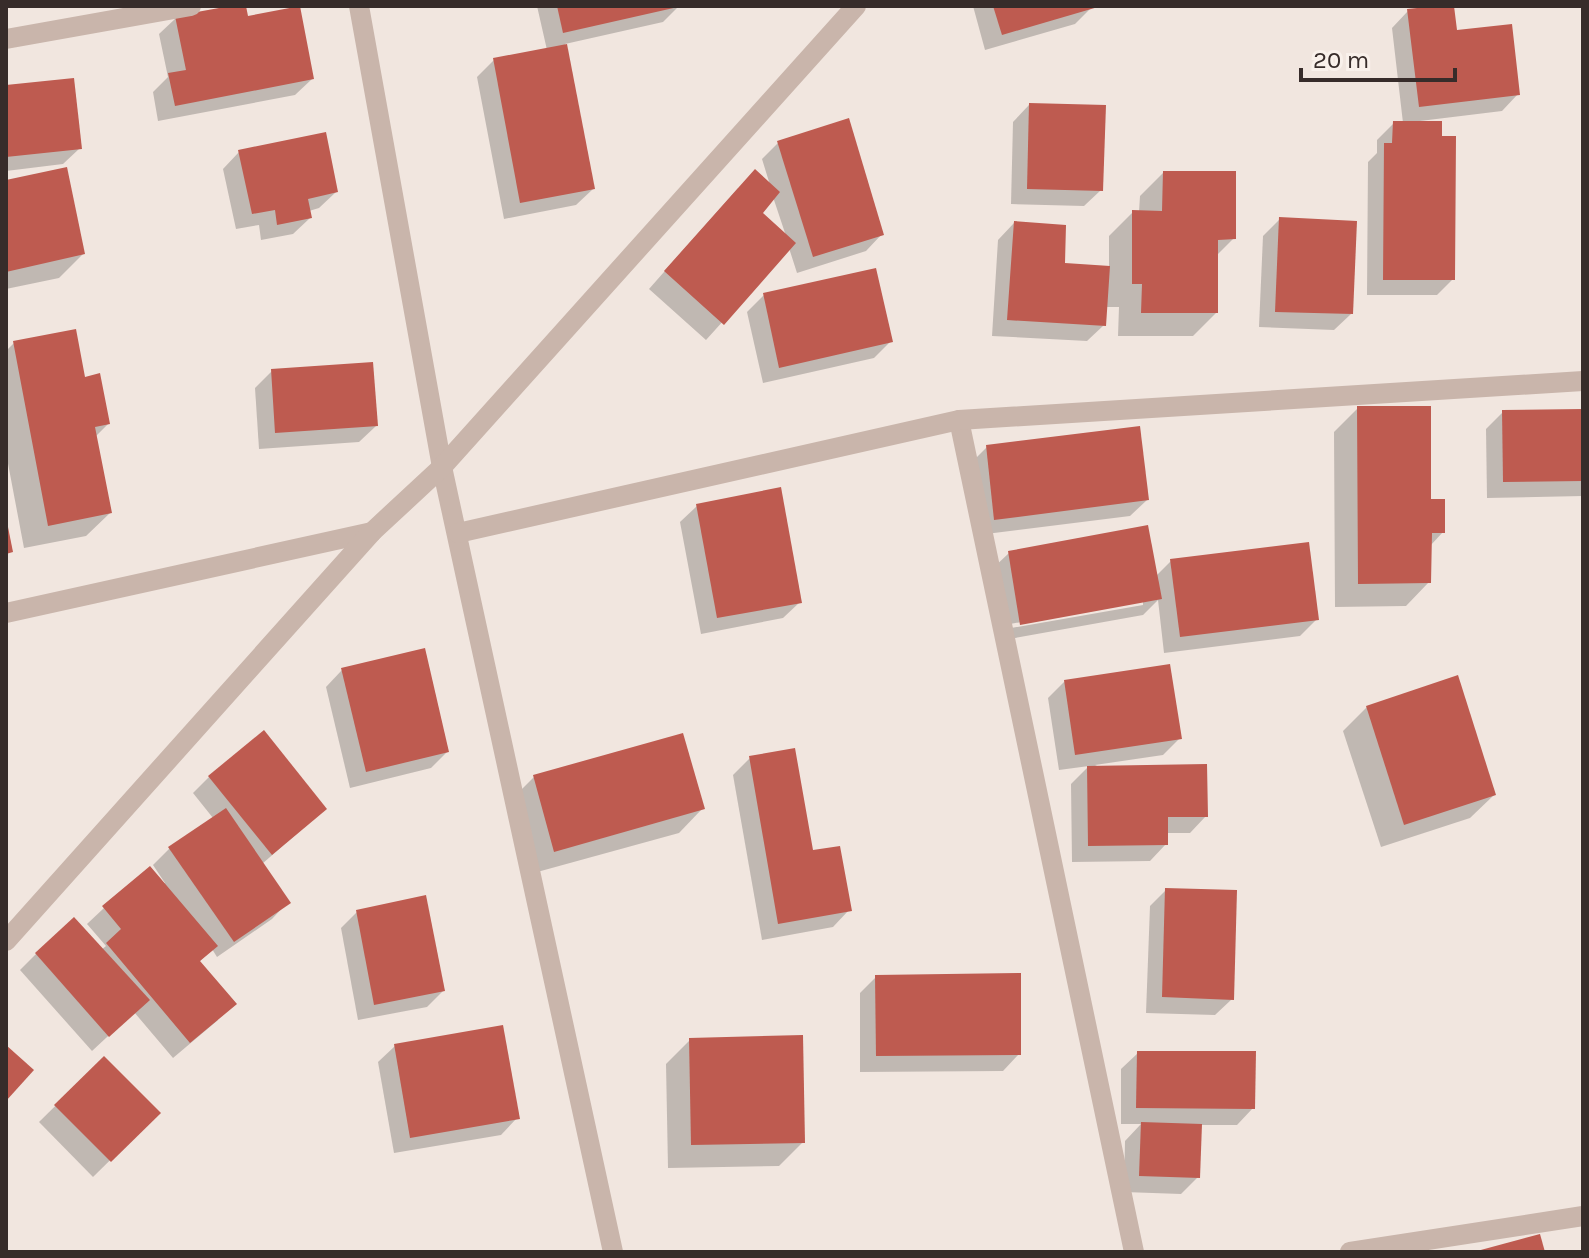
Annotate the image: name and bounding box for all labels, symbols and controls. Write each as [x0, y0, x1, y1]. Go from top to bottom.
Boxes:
scale bar [1301, 32, 1455, 82]
text: 20 m [1313, 46, 1369, 74]

